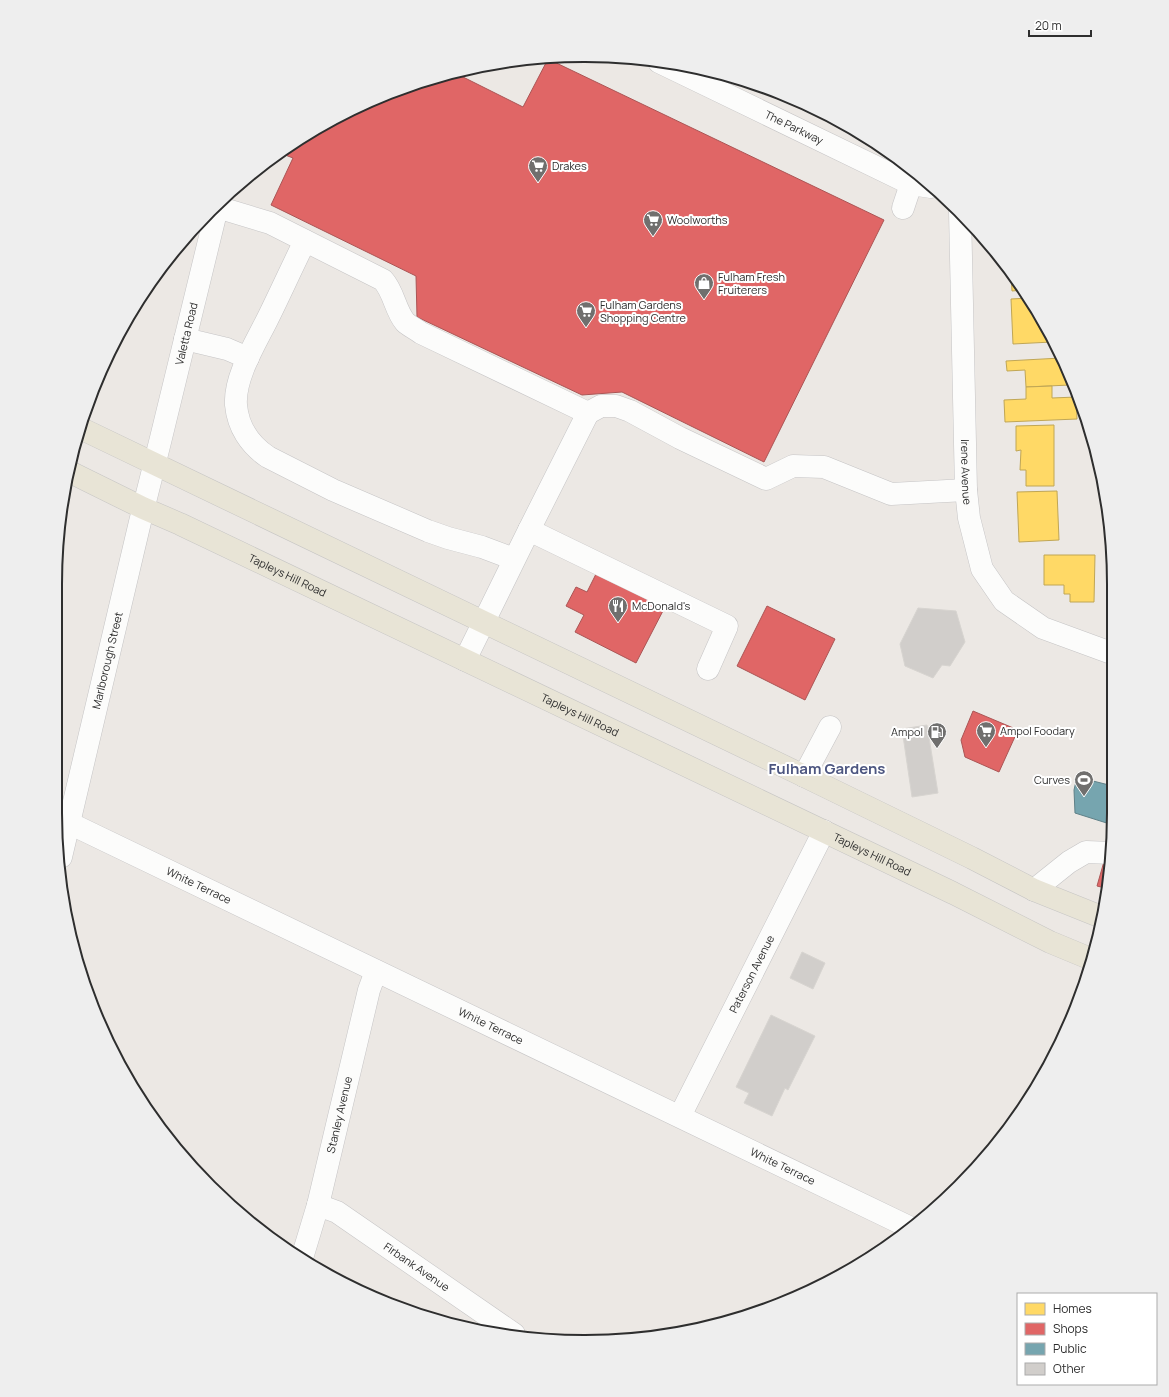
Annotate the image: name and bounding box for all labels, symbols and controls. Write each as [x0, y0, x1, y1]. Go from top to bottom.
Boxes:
scale bar [1029, 12, 1091, 38]
text: 20 m [1035, 17, 1062, 34]
street label: The Parkway [762, 106, 826, 148]
supermarket icon: Drakes [527, 155, 549, 183]
place label: Drakes [552, 158, 587, 173]
supermarket icon: Woolworths [642, 209, 664, 237]
place label: Woolworths [667, 212, 728, 227]
place label: Fulham Fresh Fruiterers [718, 269, 785, 297]
shop icon: Fulham Fresh Fruiterers [693, 272, 715, 300]
place label: Fulham Gardens Shopping Centre [600, 297, 687, 325]
supermarket icon: Fulham Gardens Shopping Centre [575, 300, 597, 328]
street label: Valetta Road [171, 301, 201, 367]
street label: Irene Avenue [958, 439, 976, 506]
street label: Tapleys Hill Road [246, 550, 329, 600]
restaurant icon: McDonald's [607, 595, 629, 623]
place label: McDonald's [632, 598, 690, 613]
street label: Marlborough Street [88, 610, 126, 710]
street label: Tapleys Hill Road [539, 689, 622, 739]
supermarket icon: Ampol Foodary [975, 720, 997, 748]
fuel station icon: Ampol [926, 721, 948, 749]
place label: Ampol Foodary [1000, 723, 1075, 738]
place label: Ampol [891, 724, 923, 739]
district label: Fulham Gardens [769, 758, 885, 779]
sports icon: Curves [1073, 769, 1095, 797]
place label: Curves [1034, 772, 1070, 787]
street label: Tapleys Hill Road [831, 829, 914, 879]
street label: White Terrace [164, 863, 235, 907]
street label: Paterson Avenue [725, 932, 778, 1015]
street label: White Terrace [456, 1003, 527, 1048]
street label: Stanley Avenue [323, 1074, 355, 1155]
street label: White Terrace [748, 1144, 819, 1188]
street label: Firbank Avenue [381, 1239, 453, 1295]
legend [1017, 1293, 1157, 1385]
text: Homes [1053, 1300, 1092, 1317]
text: Shops [1053, 1320, 1088, 1337]
text: Public [1053, 1340, 1087, 1357]
text: Other [1053, 1360, 1086, 1377]

